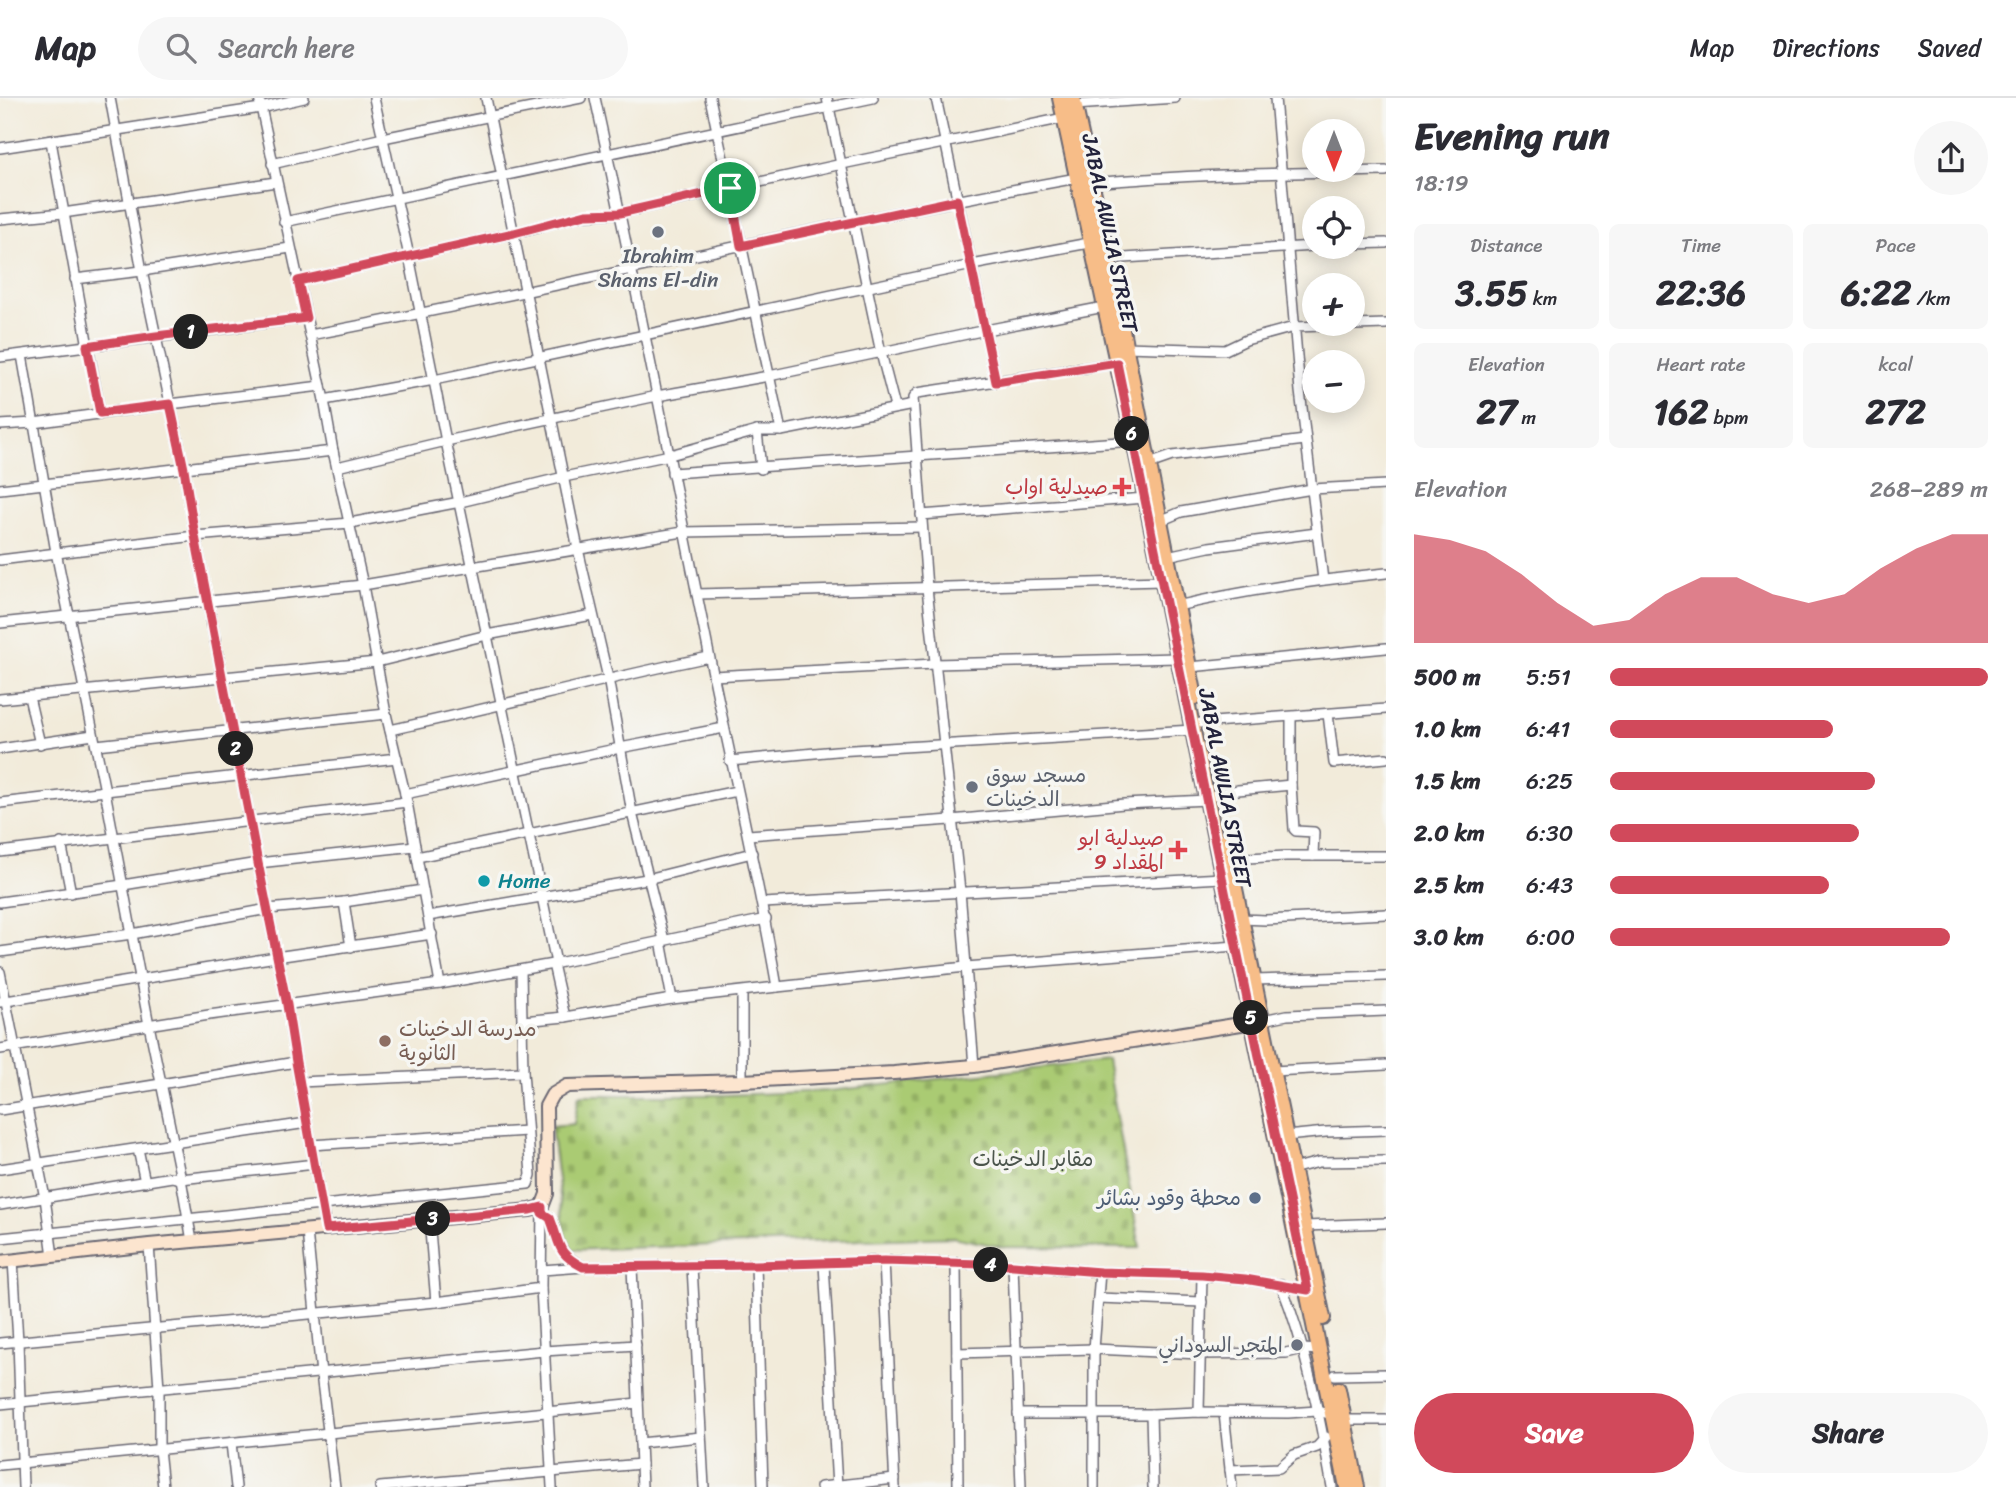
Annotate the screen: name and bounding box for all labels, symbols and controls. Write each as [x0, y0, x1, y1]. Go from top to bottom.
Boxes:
search box [138, 17, 628, 80]
text: Map [35, 19, 96, 77]
text: Search here [218, 25, 355, 71]
text: Map [1690, 27, 1734, 69]
text: Directions [1772, 27, 1880, 69]
text: Saved [1918, 27, 1981, 69]
icon: search [162, 29, 200, 67]
text: Evening run [1414, 103, 1610, 170]
north arrow [1302, 119, 1365, 182]
map controls [1302, 119, 1365, 413]
button: share [1914, 121, 1988, 195]
street label: JABAL AWLIA STREET [1070, 129, 1150, 337]
pin [700, 158, 760, 218]
text: 18:19 [1414, 163, 1469, 204]
icon: arrive [711, 169, 749, 207]
button: locate [1302, 196, 1365, 259]
marker: Ibrahim Shams El-din [650, 224, 666, 240]
text: Distance [1470, 229, 1542, 262]
text: Time [1681, 229, 1721, 262]
text: Pace [1876, 229, 1916, 262]
place label: Ibrahim Shams El-din [598, 237, 718, 299]
text: 3.55 [1455, 262, 1528, 324]
text: 22:36 [1656, 262, 1746, 324]
text: 6:22 [1841, 262, 1912, 324]
button: + [1302, 273, 1365, 336]
text: km [1528, 282, 1557, 315]
text: /km [1912, 282, 1951, 315]
pin: 1 [174, 314, 208, 350]
text: 1 [186, 315, 195, 348]
text: Elevation [1468, 348, 1545, 381]
text: Heart rate [1656, 348, 1746, 381]
text: kcal [1878, 348, 1913, 381]
button: − [1302, 350, 1365, 413]
text: 27 [1476, 381, 1517, 443]
text: 162 [1653, 381, 1709, 443]
text: 272 [1865, 381, 1926, 443]
text: m [1517, 401, 1536, 434]
text: bpm [1709, 401, 1749, 434]
pin: 6 [1114, 416, 1150, 452]
text: 6 [1126, 417, 1137, 450]
place label: صيدلية اواب [1005, 468, 1108, 506]
text: Elevation [1414, 469, 1507, 510]
text: 268–289 m [1870, 469, 1988, 510]
marker: صيدلية اواب [1114, 479, 1130, 495]
text: 500 m [1414, 657, 1481, 698]
text: 5:51 [1526, 657, 1571, 698]
street label: JABAL AWLIA STREET [1187, 684, 1263, 892]
text: 1.0 km [1414, 709, 1481, 750]
text: 6:41 [1526, 709, 1570, 750]
pin: 2 [218, 732, 254, 766]
text: 2 [230, 732, 241, 765]
place label: مسجد سوق الدخينات [986, 756, 1086, 818]
text: 1.5 km [1414, 761, 1481, 802]
text: 6:25 [1526, 761, 1573, 802]
marker: مسجد سوق الدخينات [964, 779, 980, 795]
text: 2.0 km [1414, 813, 1485, 854]
text: 6:30 [1526, 813, 1573, 854]
place label: صيدلية ابو المقداد 9 [1077, 819, 1164, 881]
marker: صيدلية ابو المقداد 9 [1170, 842, 1186, 858]
place label: Home [498, 862, 551, 900]
text: 2.5 km [1414, 865, 1484, 906]
text: 6:43 [1526, 865, 1573, 906]
marker: Home [476, 873, 492, 889]
text: 3.0 km [1414, 917, 1484, 958]
text: 6:00 [1526, 917, 1575, 958]
pin: 5 [1234, 1000, 1268, 1035]
text: 5 [1245, 1001, 1256, 1034]
place label: مدرسة الدخينات الثانوية [399, 1010, 537, 1072]
marker: مدرسة الدخينات الثانوية [377, 1033, 393, 1049]
park label: مقابر الدخينات [972, 1140, 1094, 1178]
place label: محطة وقود بشائر [1095, 1179, 1241, 1217]
marker: محطة وقود بشائر [1247, 1190, 1263, 1206]
pin: 3 [416, 1202, 450, 1236]
text: 3 [427, 1202, 438, 1235]
pin: 4 [974, 1248, 1009, 1282]
text: 4 [985, 1248, 996, 1281]
place label: المتجر السوداني [1158, 1326, 1283, 1364]
marker: المتجر السوداني [1289, 1337, 1305, 1353]
button: Save [1414, 1393, 1694, 1473]
button: Share [1708, 1393, 1988, 1473]

